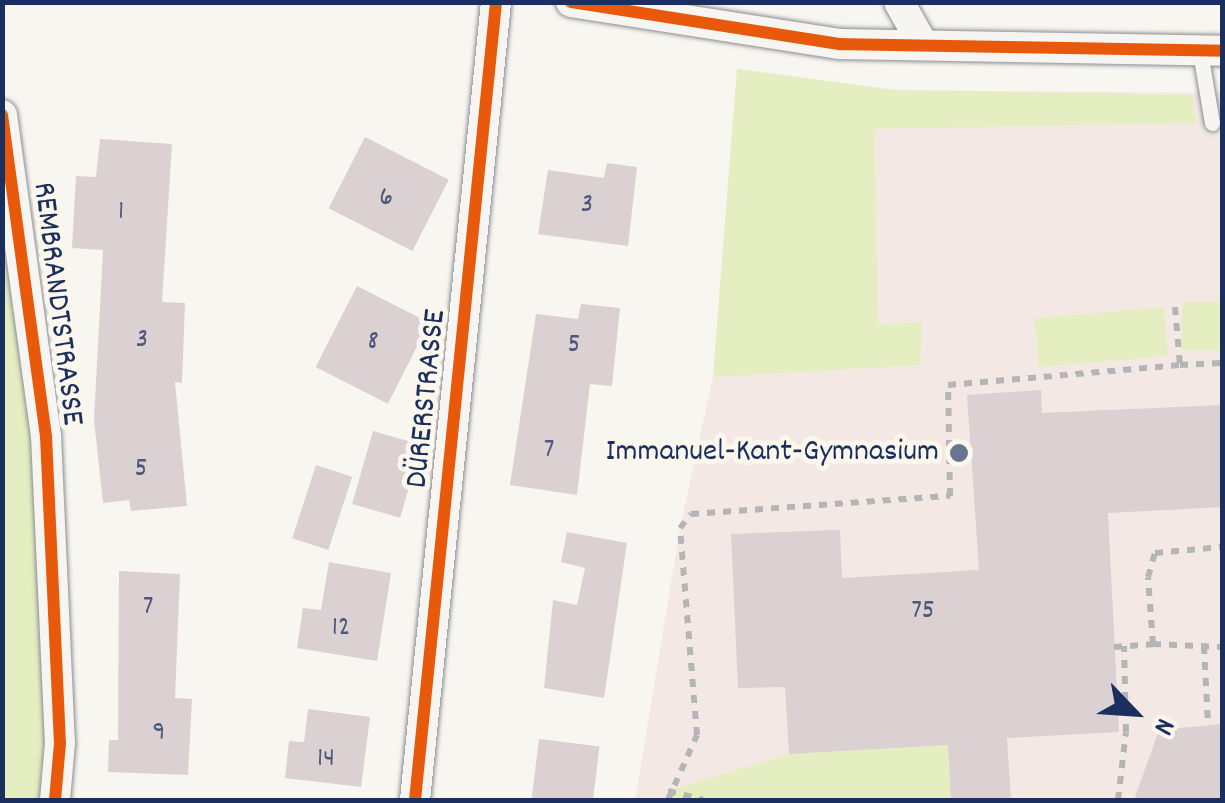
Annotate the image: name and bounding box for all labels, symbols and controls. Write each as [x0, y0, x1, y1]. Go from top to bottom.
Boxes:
street label: REMBRANDTSTRASSE [22, 180, 90, 428]
house number: 6 [379, 182, 393, 216]
house number: 3 [581, 189, 593, 223]
house number: 1 [118, 196, 124, 230]
street label: DÜRERSTRASSE [400, 308, 456, 490]
house number: 3 [136, 324, 148, 358]
house number: 8 [367, 326, 379, 360]
house number: 5 [568, 329, 580, 363]
house number: 7 [544, 434, 554, 468]
place label: Immanuel-Kant-Gymnasium [606, 434, 939, 472]
marker: Immanuel-Kant-Gymnasium [948, 442, 970, 464]
house number: 5 [135, 453, 147, 487]
house number: 7 [143, 591, 153, 625]
house number: 75 [911, 595, 935, 629]
house number: 12 [332, 612, 350, 646]
north arrow [1085, 663, 1185, 763]
text: N [1141, 711, 1183, 740]
house number: 9 [153, 717, 165, 751]
house number: 14 [317, 743, 335, 777]

